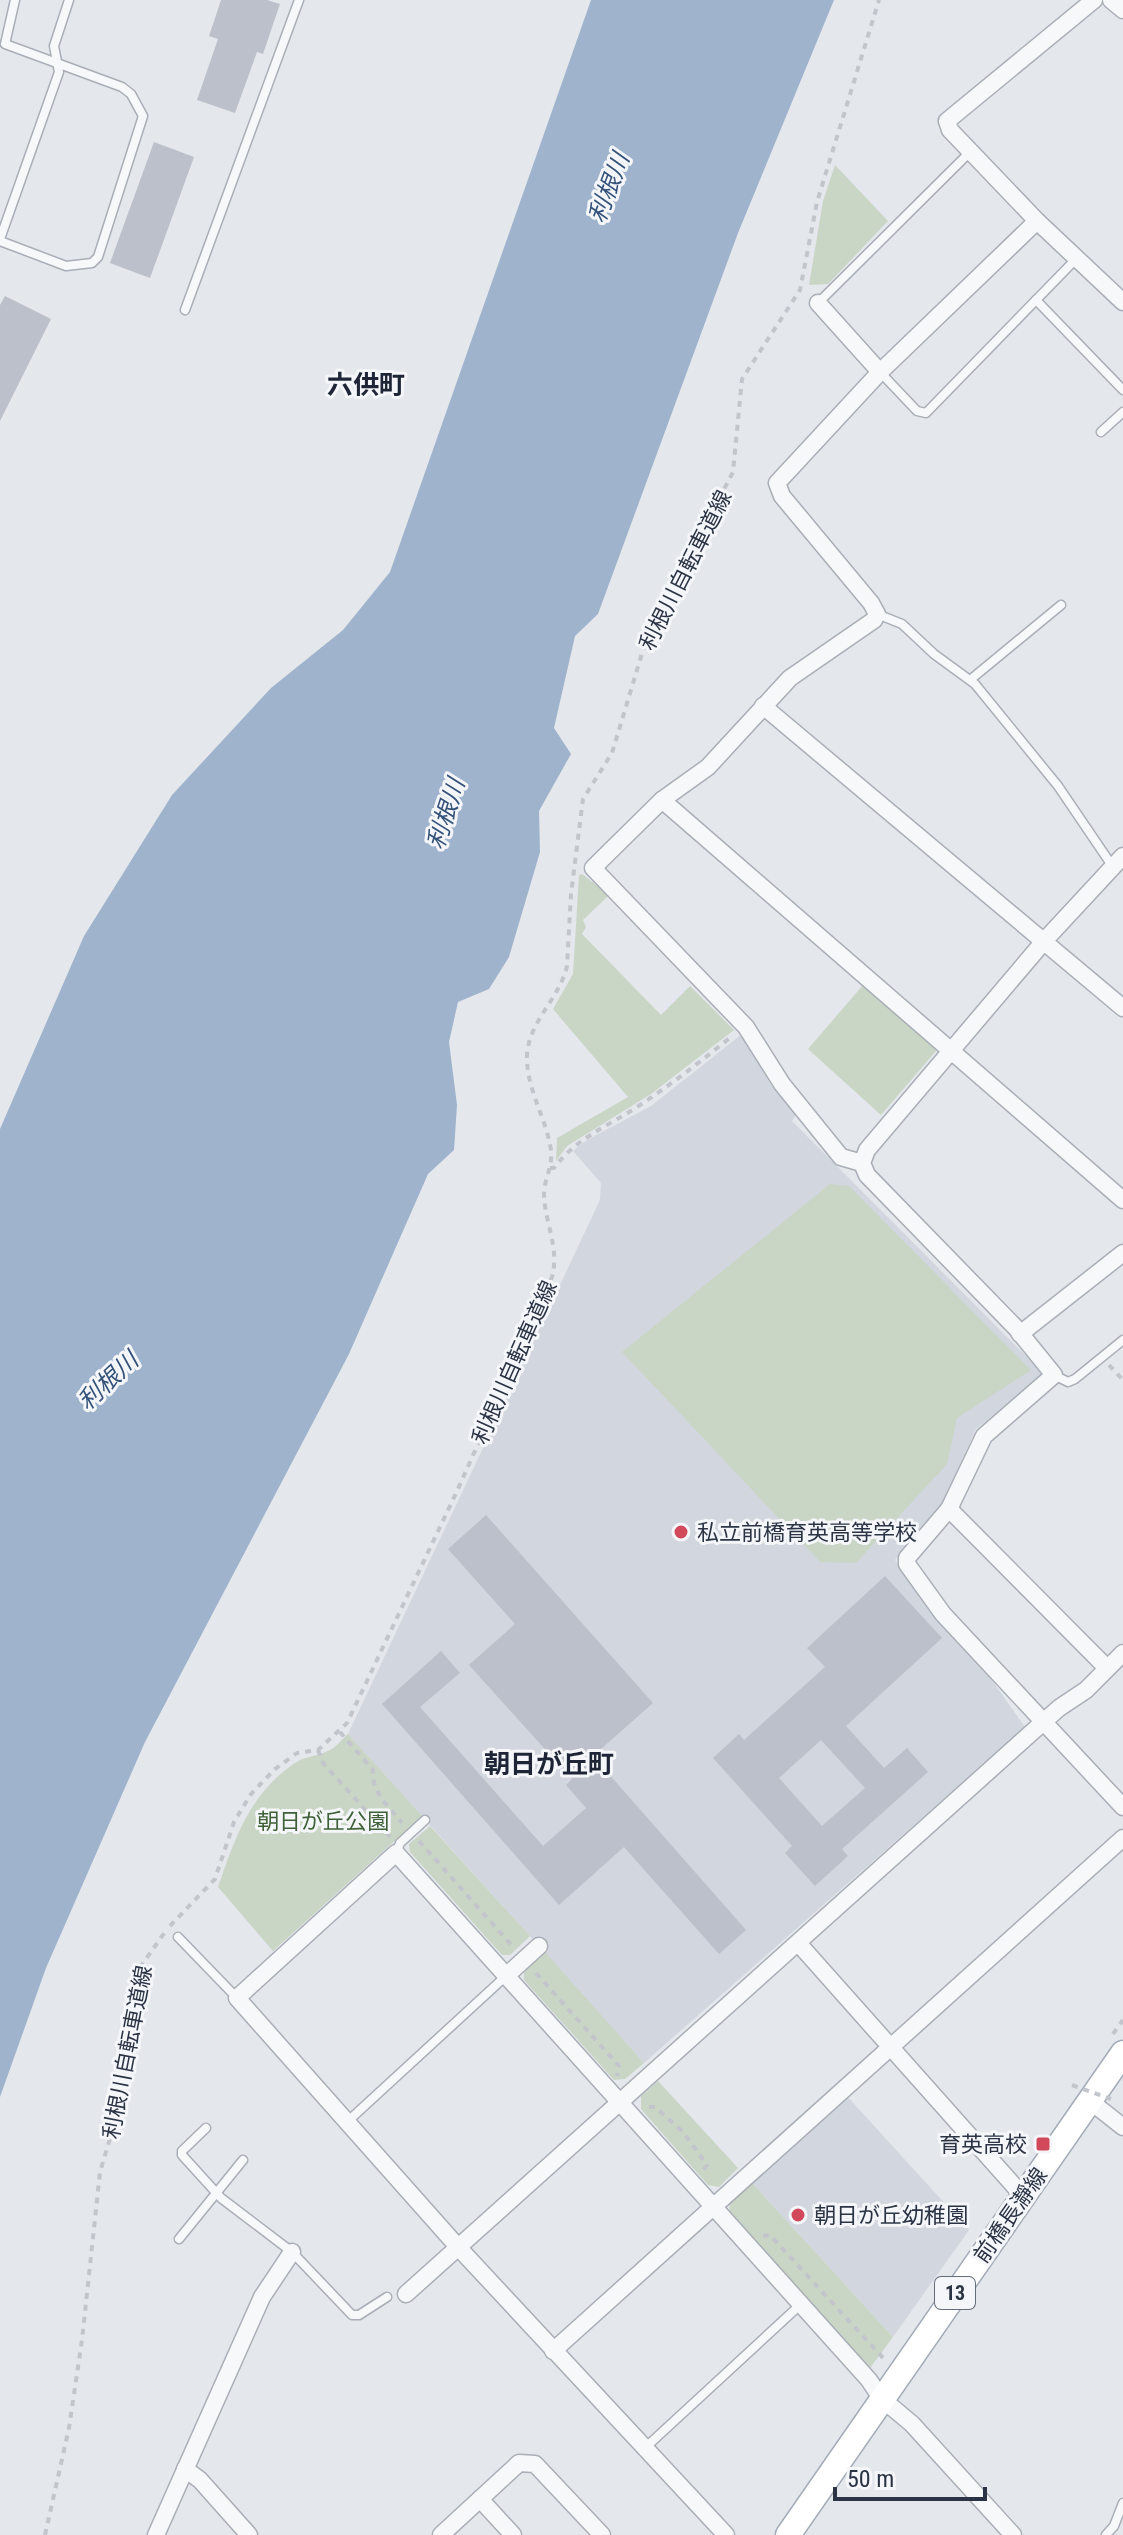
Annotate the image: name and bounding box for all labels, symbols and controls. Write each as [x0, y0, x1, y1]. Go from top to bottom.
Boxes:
water label: 利根川 [583, 147, 636, 227]
district label: 六供町 [327, 370, 405, 400]
street label: 利根川自転車道線 [634, 486, 737, 654]
water label: 利根川 [422, 773, 471, 853]
street label: 利根川自転車道線 [467, 1277, 562, 1448]
water label: 利根川 [72, 1344, 146, 1416]
place label: 私立前橋育英高等学校 [697, 1520, 917, 1545]
marker: 私立前橋育英高等学校 [672, 1523, 690, 1541]
district label: 朝日が丘町 [484, 1749, 614, 1779]
park label: 朝日が丘公園 [257, 1809, 389, 1834]
street label: 利根川自転車道線 [98, 1963, 157, 2141]
place label: 育英高校 [939, 2132, 1027, 2157]
marker: 育英高校 [1034, 2135, 1052, 2153]
street label: 前橋長瀞線 [969, 2163, 1052, 2268]
place label: 朝日が丘幼稚園 [814, 2203, 968, 2228]
marker: 朝日が丘幼稚園 [789, 2206, 807, 2224]
road number: 13 [935, 2277, 975, 2309]
scale bar [835, 2451, 985, 2501]
text: 50 m [847, 2465, 894, 2493]

